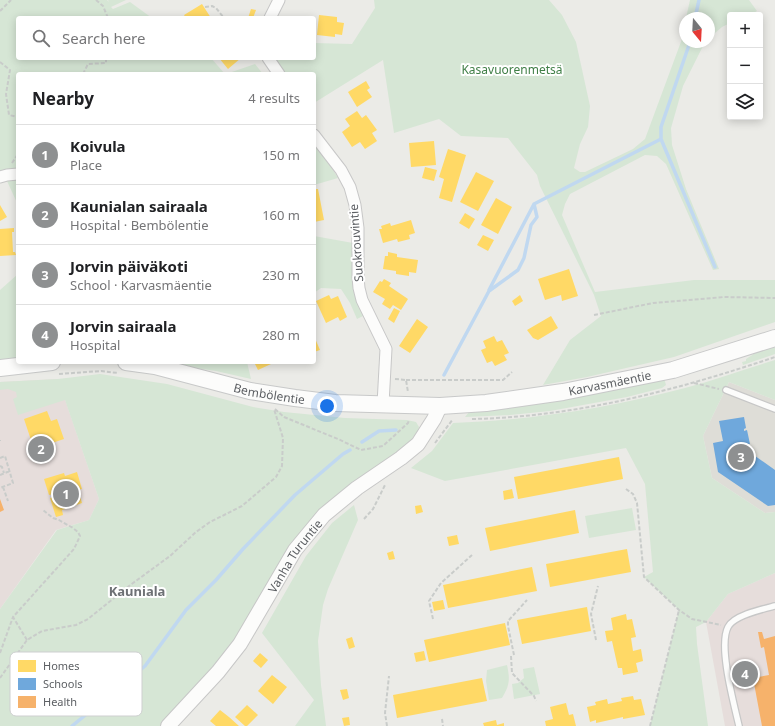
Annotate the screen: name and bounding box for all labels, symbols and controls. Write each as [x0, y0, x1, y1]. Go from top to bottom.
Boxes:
north arrow [679, 12, 715, 48]
map controls [727, 12, 763, 120]
button: + [727, 12, 763, 48]
search box [16, 16, 316, 60]
icon: search [30, 27, 52, 49]
text: Search here [62, 28, 145, 48]
button: − [727, 48, 763, 84]
park label: Kasavuorenmetsä [461, 61, 563, 78]
button: layers [727, 84, 763, 120]
text: Nearby [32, 87, 94, 110]
text: 4 results [248, 89, 300, 107]
text: Koivula [70, 136, 126, 156]
text: 1 [41, 146, 49, 164]
text: 150 m [262, 146, 300, 164]
text: Place [70, 156, 102, 174]
text: Kaunialan sairaala [70, 196, 208, 216]
street label: Suokrouvintie [345, 203, 367, 282]
text: 2 [41, 206, 49, 224]
text: 160 m [262, 206, 300, 224]
text: Hospital · Bembölentie [70, 216, 209, 234]
text: Jorvin päiväkoti [70, 256, 188, 276]
text: 3 [41, 266, 49, 284]
text: 230 m [262, 266, 300, 284]
text: School · Karvasmäentie [70, 276, 212, 294]
text: Jorvin sairaala [70, 316, 177, 336]
text: 4 [41, 326, 49, 344]
text: 280 m [262, 326, 300, 344]
text: Hospital [70, 336, 120, 354]
street label: Karvasmäentie [567, 366, 653, 399]
street label: Bembölentie [232, 379, 306, 408]
your location [317, 396, 337, 416]
pin: 2 [28, 434, 54, 464]
pin: 3 [728, 442, 754, 472]
pin: 1 [53, 479, 79, 509]
street label: Vanha Turuntie [263, 515, 326, 596]
district label: Kauniala [109, 582, 165, 600]
legend [10, 652, 142, 716]
text: Homes [43, 658, 80, 673]
pin: 4 [732, 659, 758, 689]
text: Schools [43, 676, 83, 691]
text: Health [43, 694, 77, 709]

